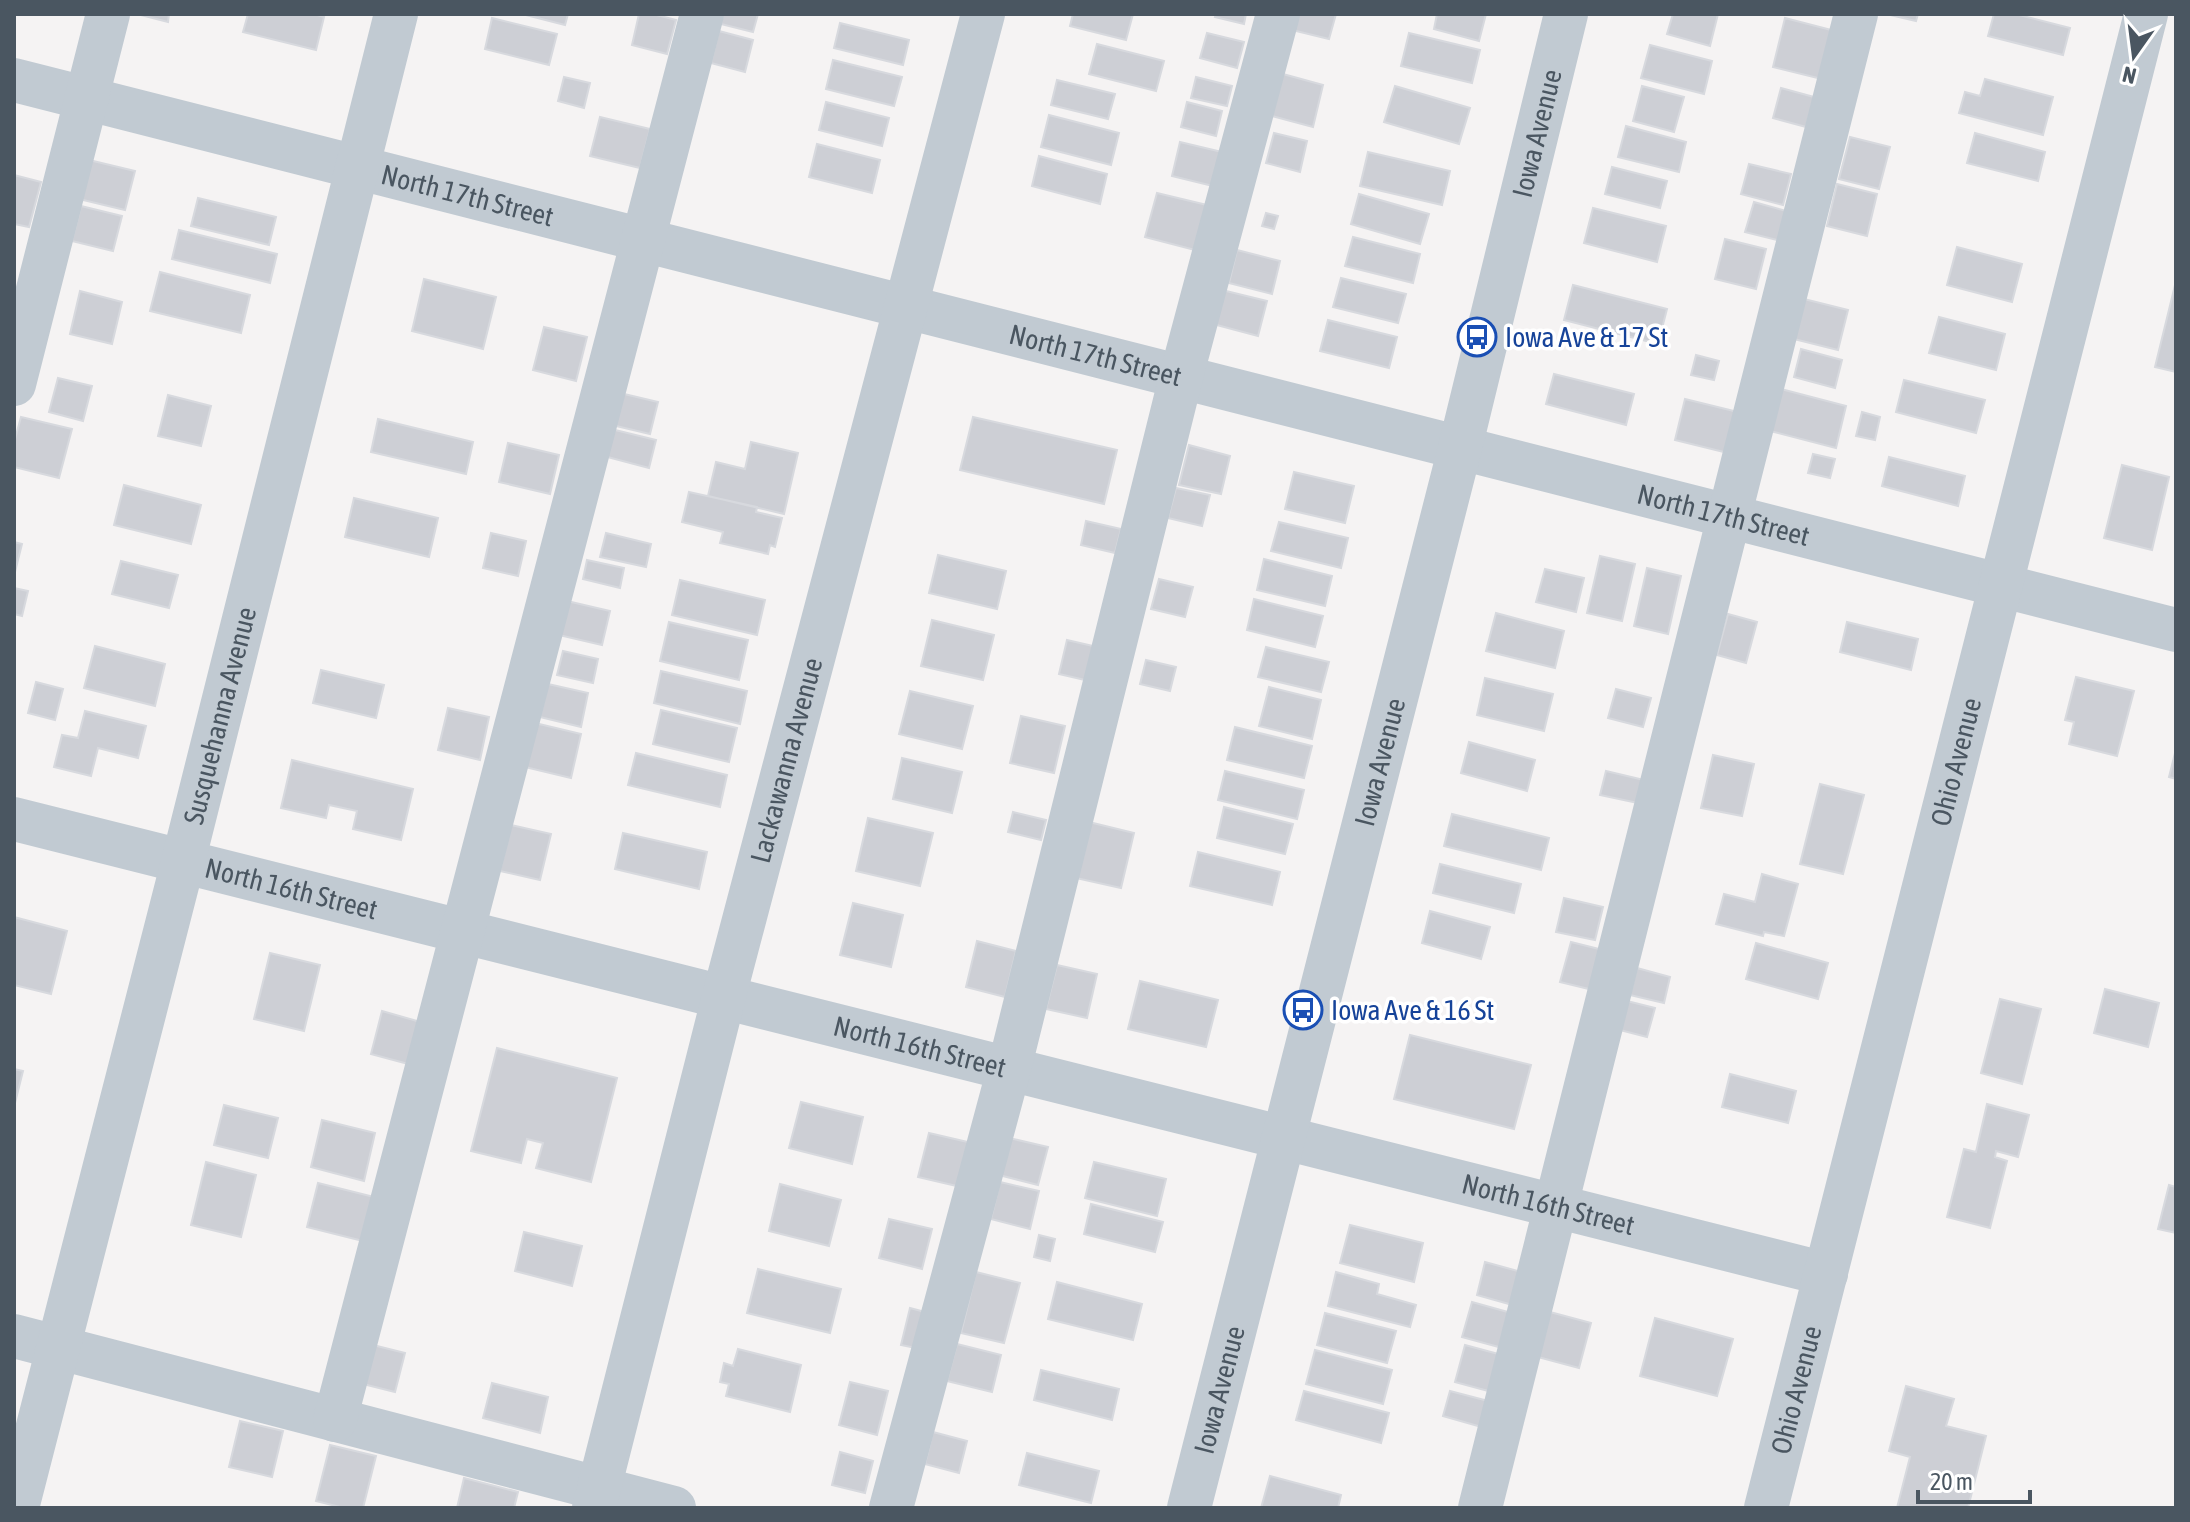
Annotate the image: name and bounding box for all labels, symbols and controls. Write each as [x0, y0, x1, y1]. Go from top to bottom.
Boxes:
north arrow [2094, 16, 2174, 96]
text: N [2120, 61, 2139, 90]
street label: Iowa Avenue [1506, 66, 1568, 201]
street label: North 17th Street [378, 158, 557, 233]
bus stop icon: Iowa Ave & 17 St [1456, 316, 1498, 358]
street label: North 17th Street [1006, 318, 1185, 392]
place label: Iowa Ave & 17 St [1505, 321, 1668, 353]
street label: North 17th Street [1634, 478, 1813, 552]
street label: Susquehanna Avenue [177, 604, 262, 828]
street label: Lackawanna Avenue [744, 654, 829, 866]
street label: Ohio Avenue [1924, 694, 1987, 829]
street label: Iowa Avenue [1348, 695, 1411, 829]
street label: North 16th Street [202, 852, 381, 926]
bus stop icon: Iowa Ave & 16 St [1282, 989, 1324, 1031]
place label: Iowa Ave & 16 St [1331, 994, 1494, 1026]
street label: North 16th Street [830, 1009, 1009, 1083]
street label: North 16th Street [1459, 1167, 1638, 1241]
street label: Iowa Avenue [1188, 1322, 1251, 1457]
street label: Ohio Avenue [1764, 1322, 1828, 1457]
scale bar [1918, 1454, 2030, 1504]
text: 20 m [1930, 1468, 1973, 1495]

